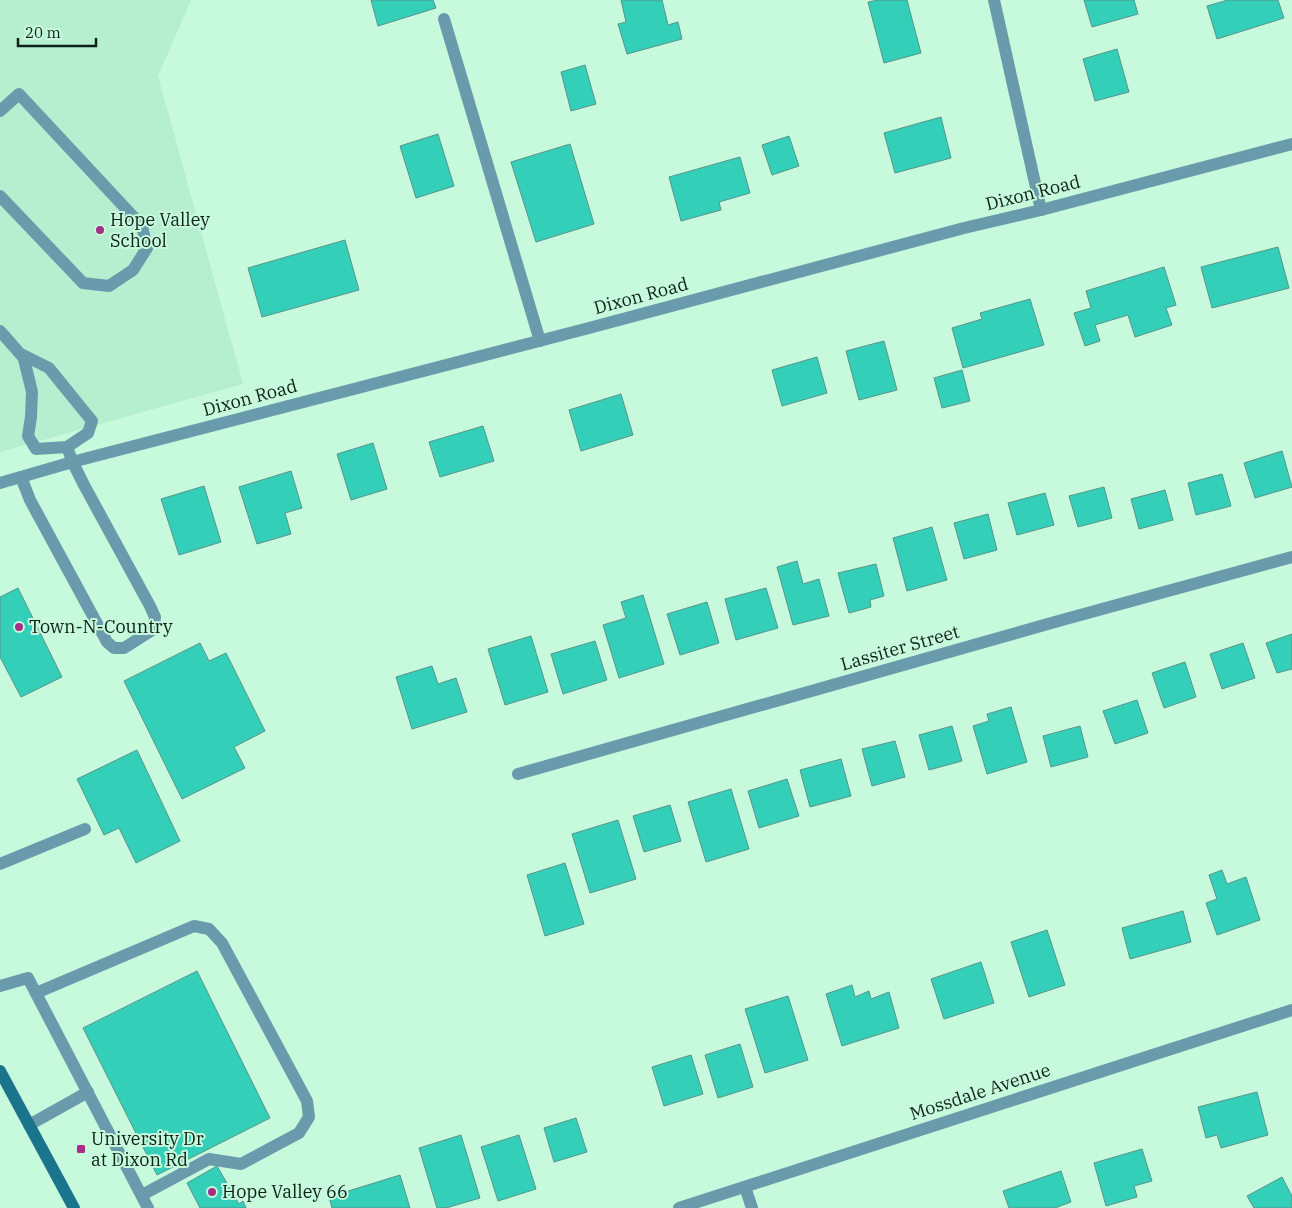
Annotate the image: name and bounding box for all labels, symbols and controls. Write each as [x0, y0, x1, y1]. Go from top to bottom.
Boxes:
scale bar [18, 15, 95, 47]
text: 20 m [25, 23, 61, 42]
street label: Dixon Road [983, 170, 1083, 215]
place label: Hope Valley School [110, 208, 210, 252]
marker: Hope Valley School [94, 224, 106, 236]
street label: Dixon Road [591, 272, 691, 319]
street label: Dixon Road [200, 374, 300, 421]
place label: Town-N-Country [29, 615, 173, 638]
street label: Lassiter Street [838, 620, 962, 675]
marker: Town-N-Country [13, 621, 25, 633]
street label: Mossdale Avenue [907, 1058, 1053, 1125]
place label: University Dr at Dixon Rd [91, 1127, 204, 1171]
marker: University Dr at Dixon Rd [75, 1143, 87, 1155]
place label: Hope Valley 66 [222, 1180, 348, 1203]
marker: Hope Valley 66 [206, 1186, 218, 1198]

